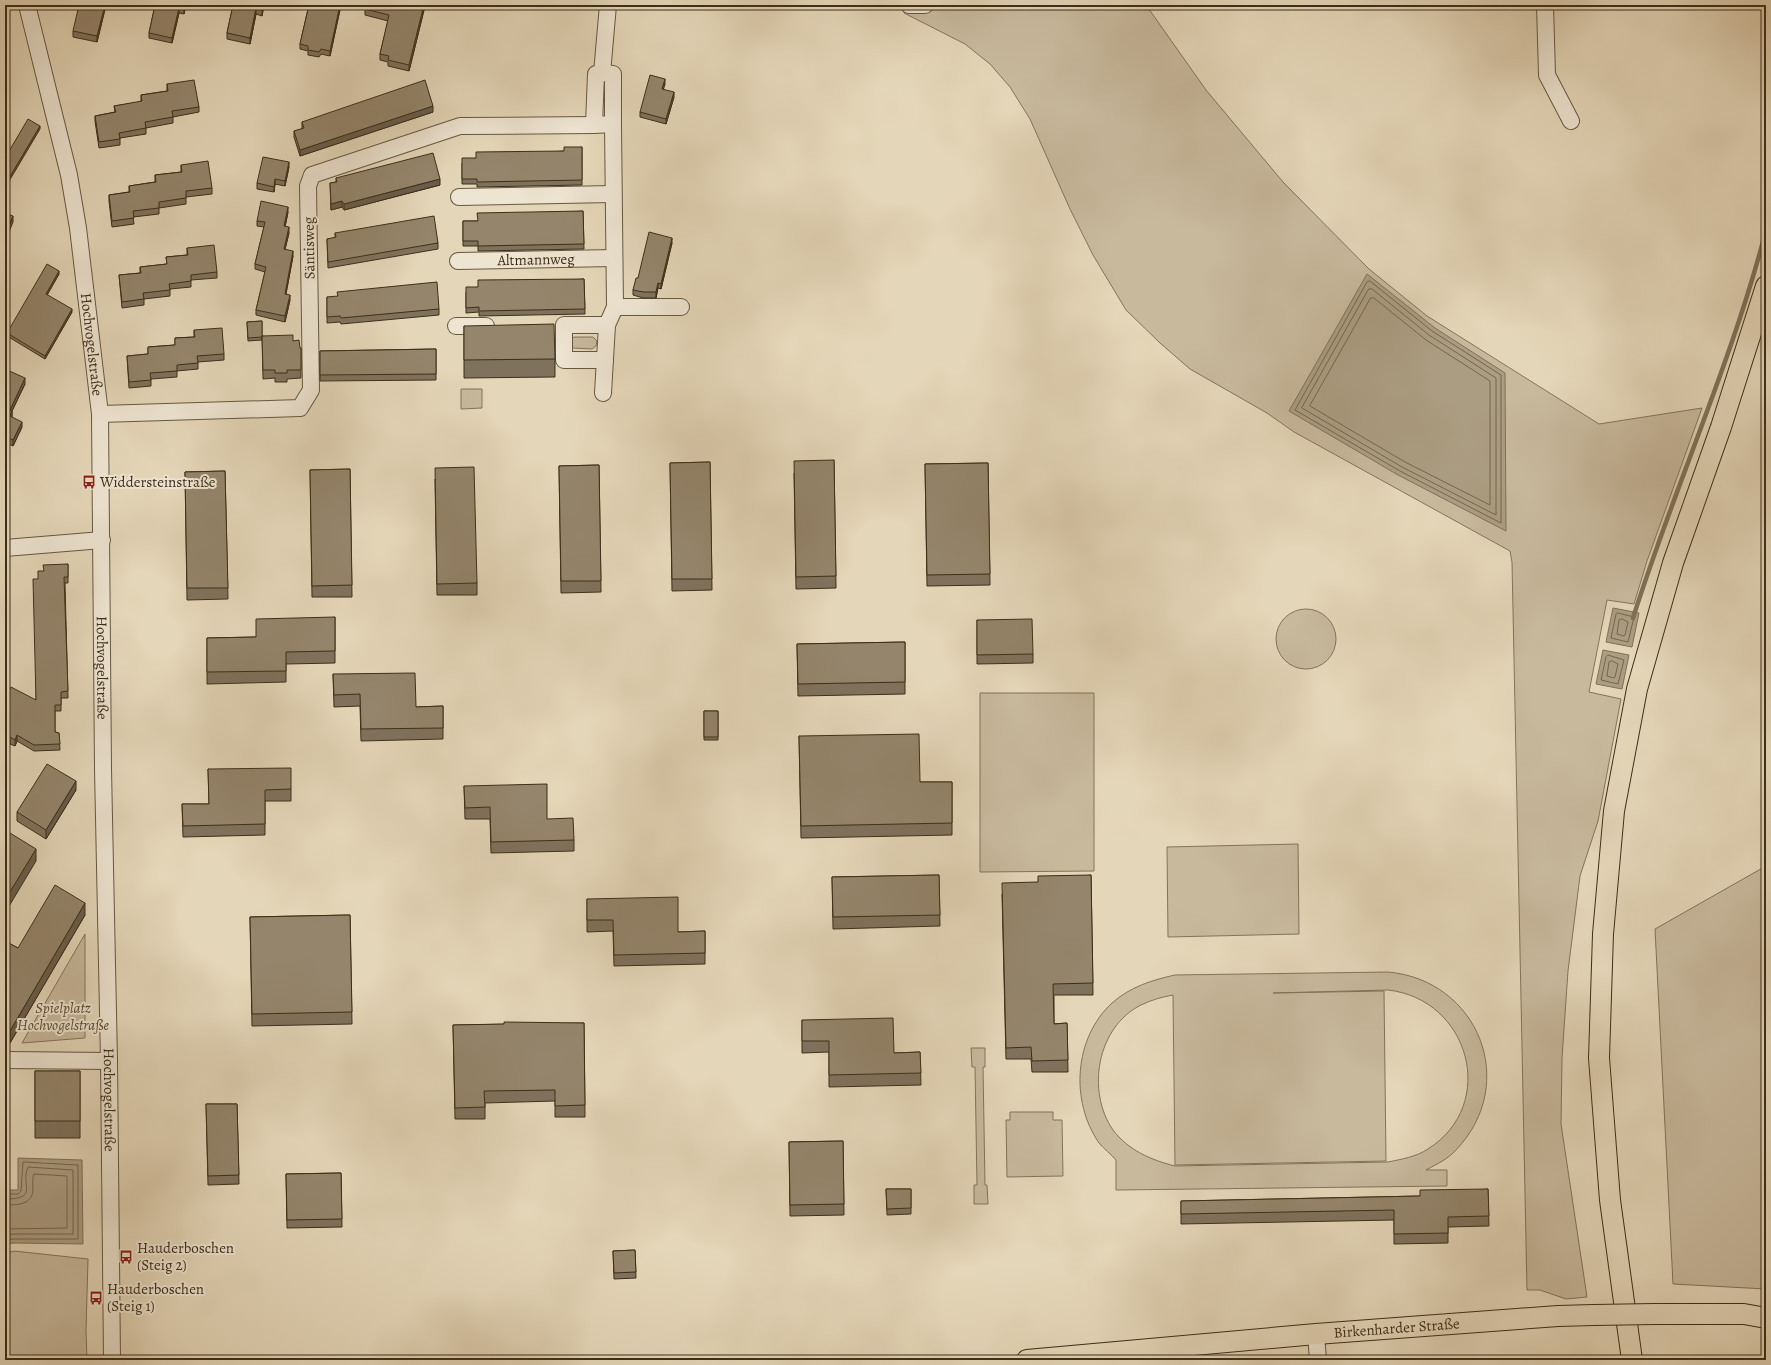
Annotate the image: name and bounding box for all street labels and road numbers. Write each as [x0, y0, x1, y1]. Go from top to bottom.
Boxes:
street label: Säntisweg [298, 216, 320, 279]
street label: Altmannweg [496, 249, 575, 270]
street label: Hochvogelstraße [76, 292, 108, 397]
street label: Hochvogelstraße [92, 616, 113, 720]
street label: Hochvogelstraße [99, 1048, 120, 1152]
street label: Birkenharder Straße [1333, 1313, 1461, 1343]

